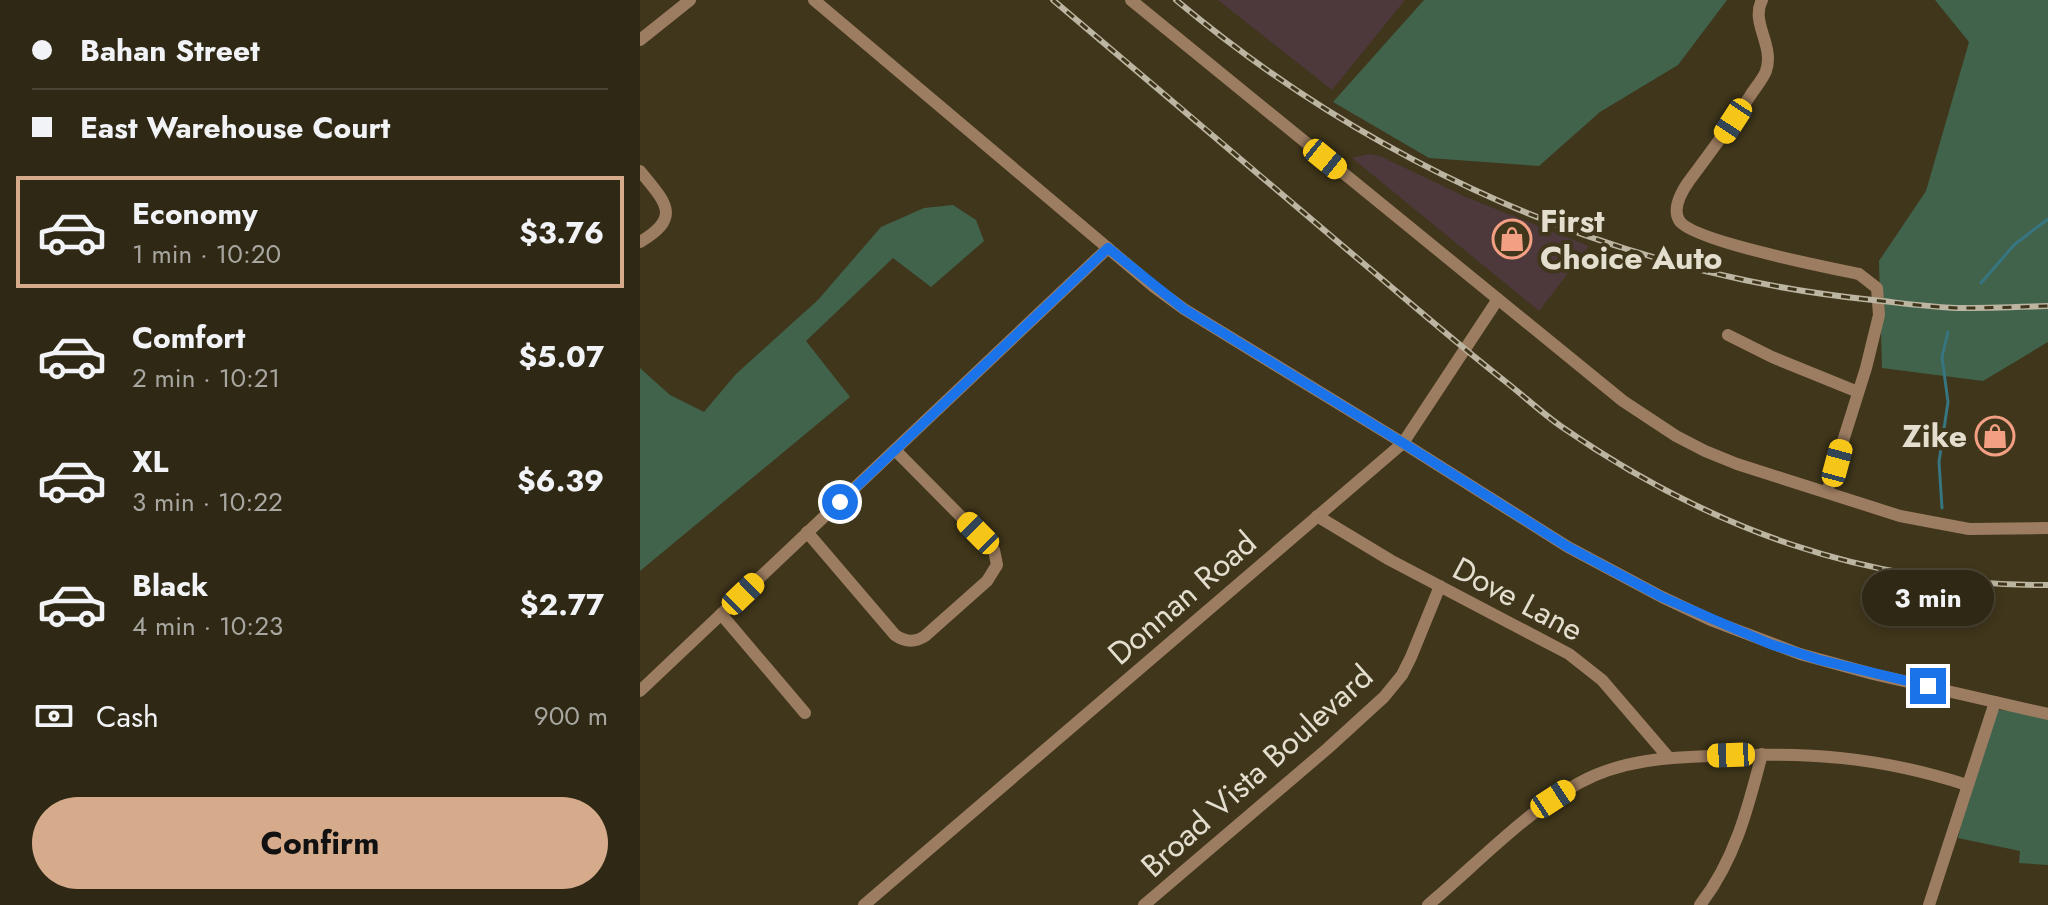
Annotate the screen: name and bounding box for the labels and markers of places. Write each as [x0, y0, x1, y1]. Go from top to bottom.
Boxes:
place label: First Choice Auto [1540, 198, 1722, 281]
shop icon: First Choice Auto [1491, 218, 1533, 260]
place label: Zike [1902, 413, 1967, 459]
shop icon: Zike [1974, 415, 2016, 457]

